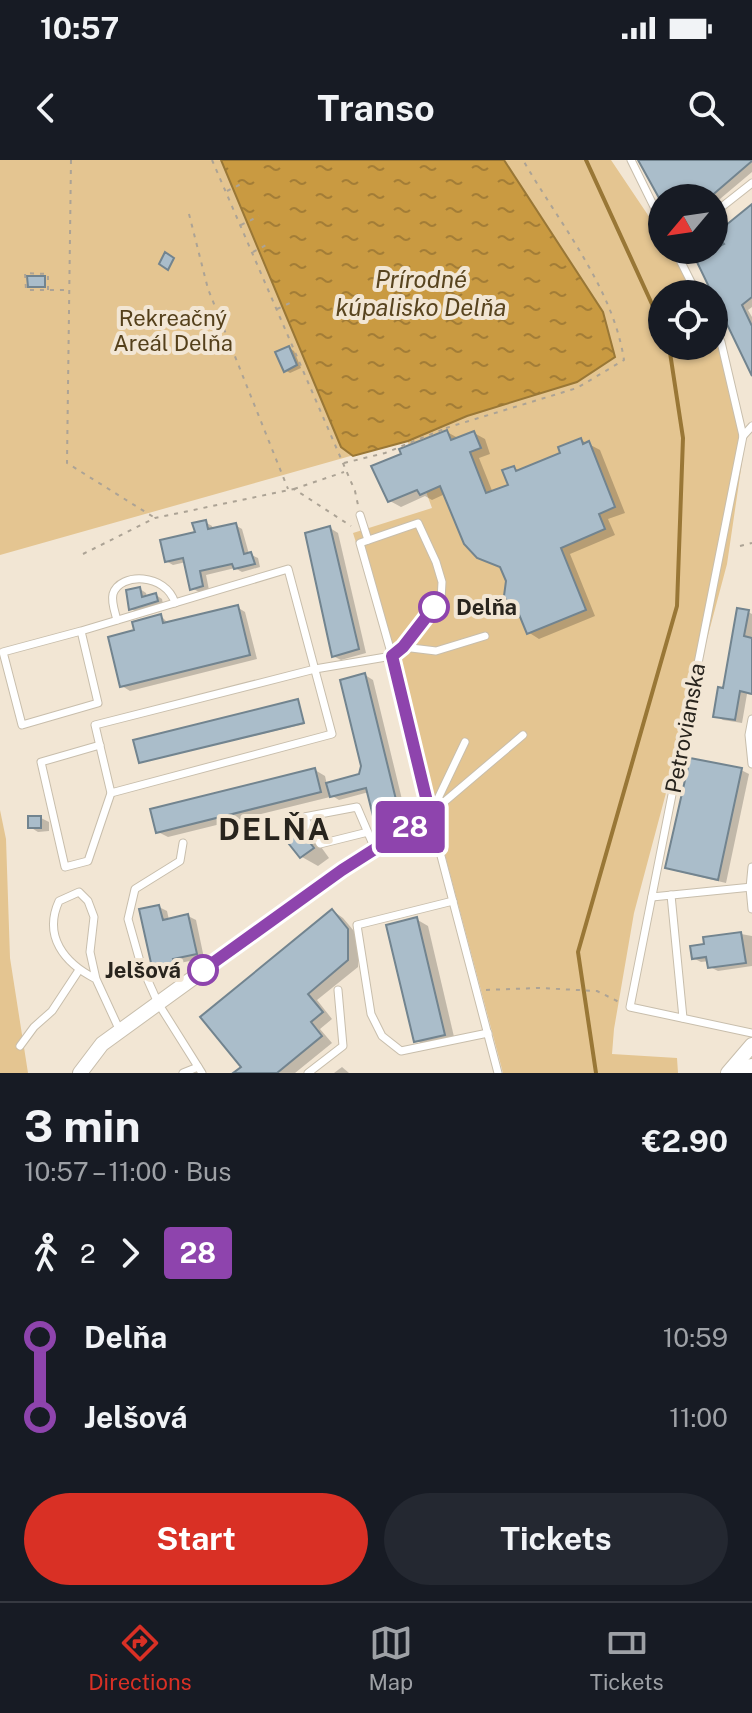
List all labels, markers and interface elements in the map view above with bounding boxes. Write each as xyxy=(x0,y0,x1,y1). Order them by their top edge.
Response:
text: 10:57 xyxy=(40,10,119,46)
icon: back xyxy=(24,86,68,130)
icon: search xyxy=(684,86,728,130)
text: Transo xyxy=(317,87,435,129)
north arrow xyxy=(648,184,728,264)
map controls xyxy=(648,184,728,360)
water label: Prírodné kúpalisko Delňa xyxy=(336,265,506,321)
button: locate xyxy=(648,280,728,360)
park label: Rekreačný Areál Delňa xyxy=(113,305,233,356)
marker: Delňa xyxy=(419,592,449,622)
place label: Delňa xyxy=(456,594,517,620)
street label: Petrovianska xyxy=(660,661,710,795)
line badge: 28 xyxy=(374,801,446,853)
text: 28 xyxy=(392,810,428,843)
district label: DELŇA xyxy=(218,811,332,847)
marker: Jelšová xyxy=(188,955,218,985)
place label: Jelšová xyxy=(105,957,181,983)
text: 3 min xyxy=(24,1100,141,1152)
text: €2.90 xyxy=(642,1123,728,1159)
text: 10:57 – 11:00 · Bus xyxy=(24,1156,231,1187)
icon: walk xyxy=(24,1231,68,1275)
icon: forward xyxy=(108,1231,152,1275)
text: 28 xyxy=(180,1236,216,1269)
text: 2 xyxy=(80,1238,96,1269)
text: Delňa xyxy=(84,1319,167,1355)
text: 10:59 xyxy=(663,1322,728,1353)
text: Jelšová xyxy=(84,1399,188,1435)
text: 11:00 xyxy=(669,1402,728,1433)
button: Start xyxy=(24,1493,368,1585)
button: Tickets xyxy=(384,1493,728,1585)
tab: Directions xyxy=(88,1621,192,1695)
tab: Map xyxy=(368,1621,413,1695)
tab: Tickets xyxy=(590,1621,664,1695)

